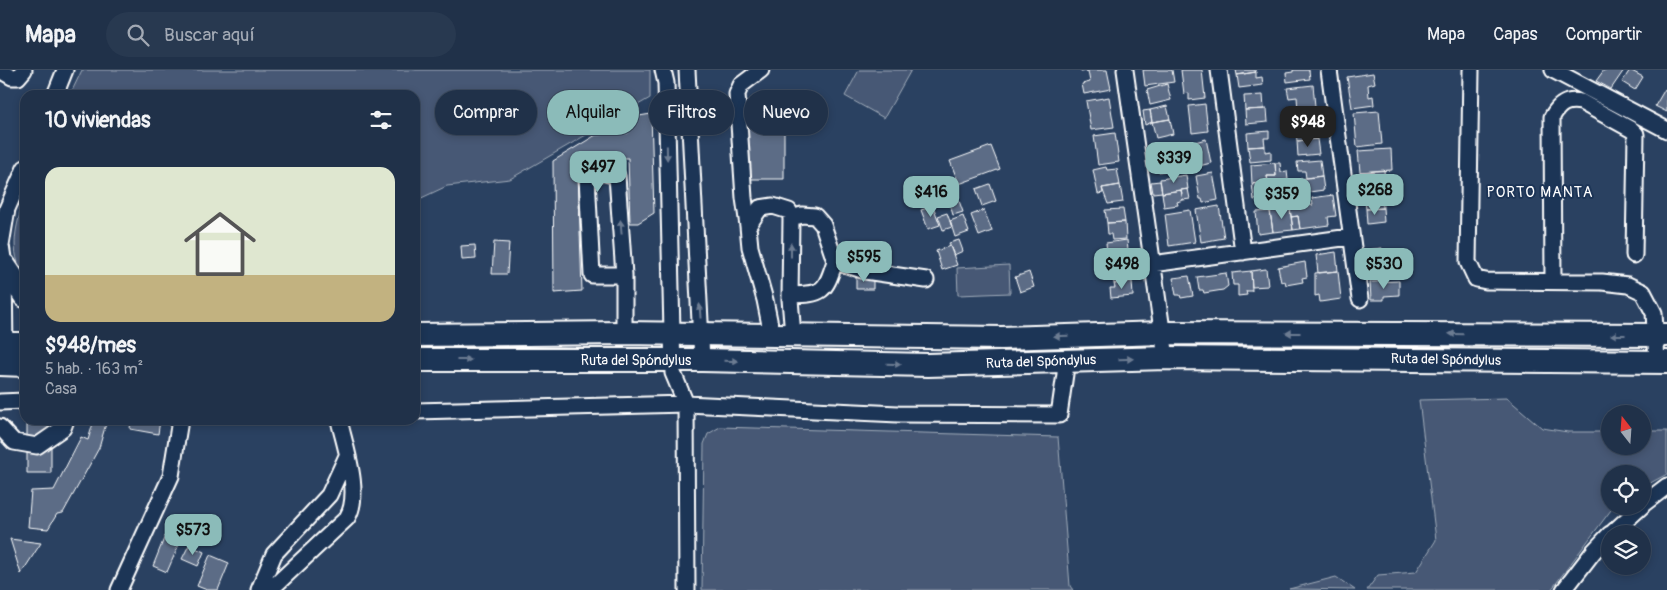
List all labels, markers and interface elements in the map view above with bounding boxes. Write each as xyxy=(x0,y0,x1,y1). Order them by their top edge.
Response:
search box xyxy=(106,12,456,57)
text: Mapa xyxy=(25,20,76,49)
icon: search xyxy=(124,21,152,49)
text: Buscar aquí xyxy=(164,23,255,47)
text: Mapa xyxy=(1427,23,1465,46)
text: Capas xyxy=(1493,23,1538,46)
text: Compartir xyxy=(1566,23,1642,46)
chip: Comprar xyxy=(435,90,537,135)
chip: Alquilar xyxy=(547,90,639,135)
chip: Filtros xyxy=(649,90,734,135)
chip: Nuevo xyxy=(744,90,828,135)
icon: filters xyxy=(367,106,395,134)
pin: $948 xyxy=(1278,106,1338,148)
text: 10 viviendas xyxy=(45,107,150,134)
text: $948 xyxy=(1291,112,1325,132)
pin: $339 xyxy=(1144,142,1204,184)
one-way arrow xyxy=(663,146,671,162)
text: $339 xyxy=(1157,148,1191,168)
pin: $497 xyxy=(568,150,628,193)
text: $497 xyxy=(581,157,615,177)
pin: $268 xyxy=(1345,174,1405,216)
pin: $416 xyxy=(901,176,961,218)
pin: $359 xyxy=(1252,178,1312,220)
text: $268 xyxy=(1358,180,1393,200)
text: $416 xyxy=(914,182,948,202)
district label: PORTO MANTA xyxy=(1487,183,1593,202)
text: $359 xyxy=(1265,184,1299,204)
icon: home xyxy=(175,199,265,289)
one-way arrow xyxy=(616,218,624,234)
pin: $595 xyxy=(834,240,894,283)
one-way arrow xyxy=(787,242,795,258)
text: $595 xyxy=(847,247,881,267)
pin: $498 xyxy=(1092,248,1152,290)
pin: $530 xyxy=(1354,248,1414,290)
text: $498 xyxy=(1105,254,1139,274)
text: $530 xyxy=(1365,254,1403,274)
one-way arrow xyxy=(695,303,703,319)
one-way arrow xyxy=(1285,329,1301,337)
one-way arrow xyxy=(1448,330,1464,338)
one-way arrow xyxy=(1610,331,1626,339)
text: $948/mes xyxy=(45,332,136,359)
one-way arrow xyxy=(1053,332,1069,340)
street label: Ruta del Spóndylus xyxy=(1391,350,1502,369)
street label: Ruta del Spóndylus xyxy=(986,351,1097,372)
street label: Ruta del Spóndylus xyxy=(581,352,692,369)
one-way arrow xyxy=(1118,355,1134,363)
one-way arrow xyxy=(456,356,472,364)
one-way arrow xyxy=(723,357,739,365)
text: 5 hab. · 163 m² xyxy=(45,359,143,379)
one-way arrow xyxy=(886,360,902,368)
text: Casa xyxy=(45,379,77,399)
north arrow xyxy=(1601,405,1651,455)
map controls xyxy=(1601,405,1651,575)
button: locate xyxy=(1601,465,1651,515)
pin: $573 xyxy=(163,514,223,556)
text: $573 xyxy=(176,520,210,540)
button: layers xyxy=(1601,525,1651,575)

